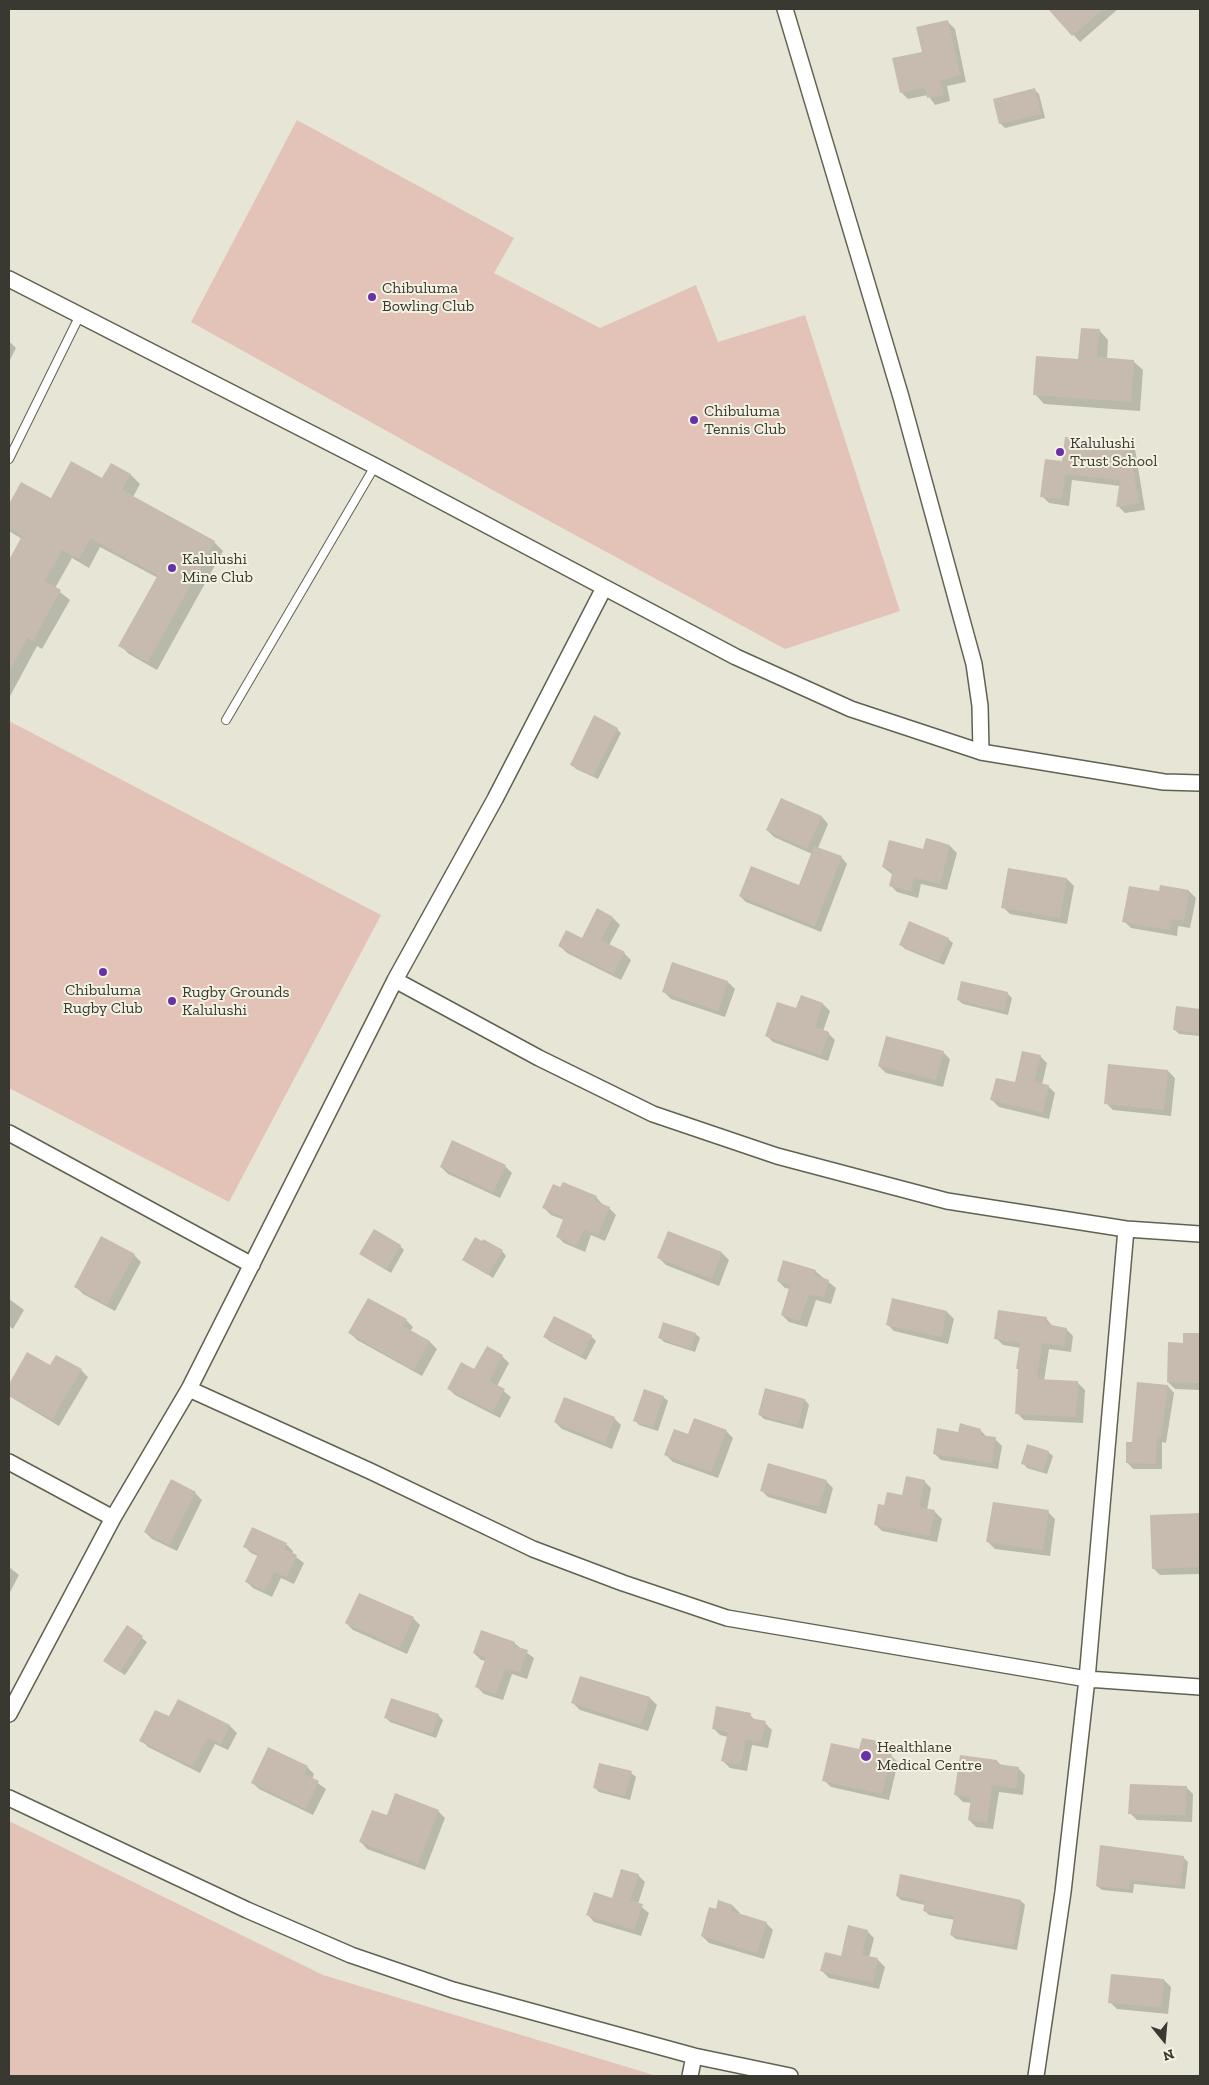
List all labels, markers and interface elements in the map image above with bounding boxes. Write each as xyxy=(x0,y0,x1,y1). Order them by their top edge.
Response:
place label: Chibuluma Bowling Club xyxy=(382,278,474,316)
marker: Chibuluma Bowling Club xyxy=(366,291,378,303)
place label: Chibuluma Tennis Club xyxy=(704,401,786,439)
marker: Chibuluma Tennis Club xyxy=(688,414,700,426)
place label: Kalulushi Trust School xyxy=(1070,433,1158,471)
marker: Kalulushi Trust School xyxy=(1054,446,1066,458)
place label: Kalulushi Mine Club xyxy=(182,549,253,587)
marker: Kalulushi Mine Club xyxy=(166,562,178,574)
marker: Chibuluma Rugby Club xyxy=(97,966,109,978)
place label: Chibuluma Rugby Club xyxy=(63,980,143,1018)
place label: Rugby Grounds Kalulushi xyxy=(182,982,290,1020)
marker: Rugby Grounds Kalulushi xyxy=(166,995,178,1007)
place label: Healthlane Medical Centre xyxy=(877,1737,982,1775)
marker: Healthlane Medical Centre xyxy=(859,1749,873,1763)
north arrow xyxy=(1139,2015,1189,2065)
text: N xyxy=(1161,2045,1176,2065)

